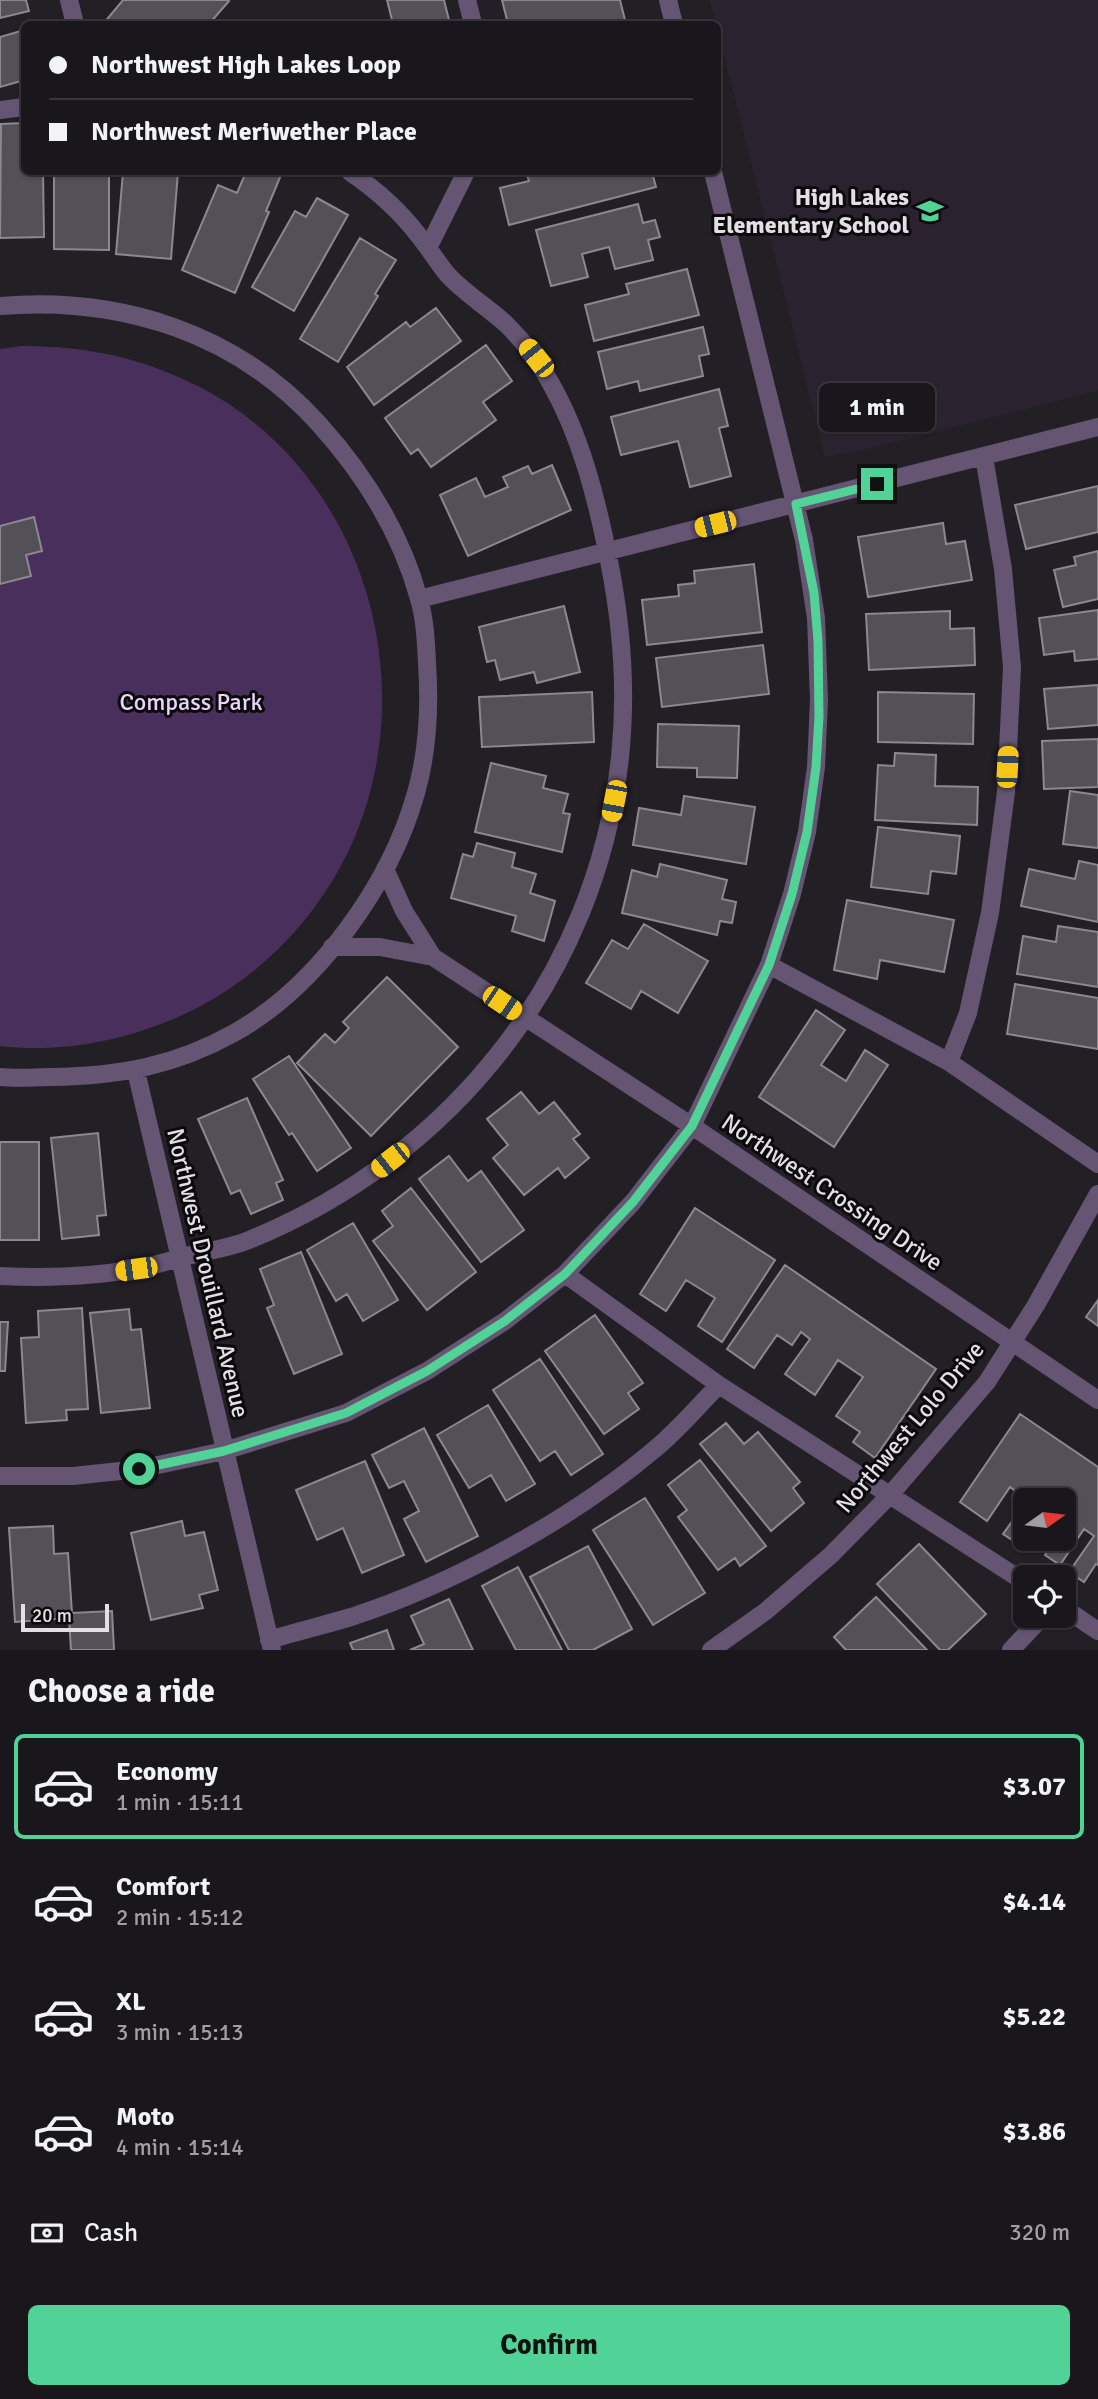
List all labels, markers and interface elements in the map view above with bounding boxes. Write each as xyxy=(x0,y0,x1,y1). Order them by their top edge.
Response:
text: Northwest High Lakes Loop xyxy=(91,49,401,81)
text: Northwest Meriwether Place xyxy=(91,116,417,148)
place label: High Lakes Elementary School xyxy=(712,182,909,240)
school or university icon: High Lakes Elementary School xyxy=(915,196,945,226)
car xyxy=(515,335,558,381)
callout: 1 min xyxy=(819,382,935,432)
text: 1 min xyxy=(849,393,905,422)
route end xyxy=(861,468,893,500)
car xyxy=(693,509,738,539)
park label: Compass Park xyxy=(119,687,263,717)
car xyxy=(996,745,1019,789)
car xyxy=(600,778,629,824)
car xyxy=(479,983,526,1023)
street label: Northwest Crossing Drive xyxy=(716,1107,948,1277)
street label: Northwest Drouillard Avenue xyxy=(160,1125,256,1421)
car xyxy=(367,1139,414,1181)
car xyxy=(114,1256,159,1282)
street label: Northwest Lolo Drive xyxy=(829,1335,991,1519)
route start xyxy=(123,1453,155,1485)
north arrow xyxy=(1013,1488,1076,1550)
map controls xyxy=(1013,1488,1076,1628)
button: locate xyxy=(1013,1565,1076,1628)
scale bar xyxy=(21,1601,108,1633)
text: 20 m xyxy=(32,1604,72,1628)
text: Choose a ride xyxy=(28,1672,215,1711)
icon: car xyxy=(32,1755,95,1818)
text: Economy xyxy=(116,1756,218,1788)
text: $3.07 xyxy=(1002,1771,1066,1803)
text: 1 min · 15:11 xyxy=(116,1788,244,1817)
icon: car xyxy=(32,1870,95,1933)
text: Comfort xyxy=(116,1871,210,1903)
text: $4.14 xyxy=(1002,1886,1066,1918)
text: 2 min · 15:12 xyxy=(116,1903,244,1932)
icon: car xyxy=(32,1985,95,2048)
text: XL xyxy=(116,1986,146,2018)
text: $5.22 xyxy=(1002,2001,1066,2033)
text: 3 min · 15:13 xyxy=(116,2018,244,2047)
icon: car xyxy=(32,2100,95,2163)
text: Moto xyxy=(116,2101,174,2133)
text: $3.86 xyxy=(1002,2116,1066,2148)
text: 4 min · 15:14 xyxy=(116,2133,244,2162)
icon: cash xyxy=(28,2214,66,2252)
text: Cash xyxy=(84,2217,138,2249)
text: 320 m xyxy=(1009,2218,1070,2247)
button: Confirm xyxy=(28,2305,1070,2385)

